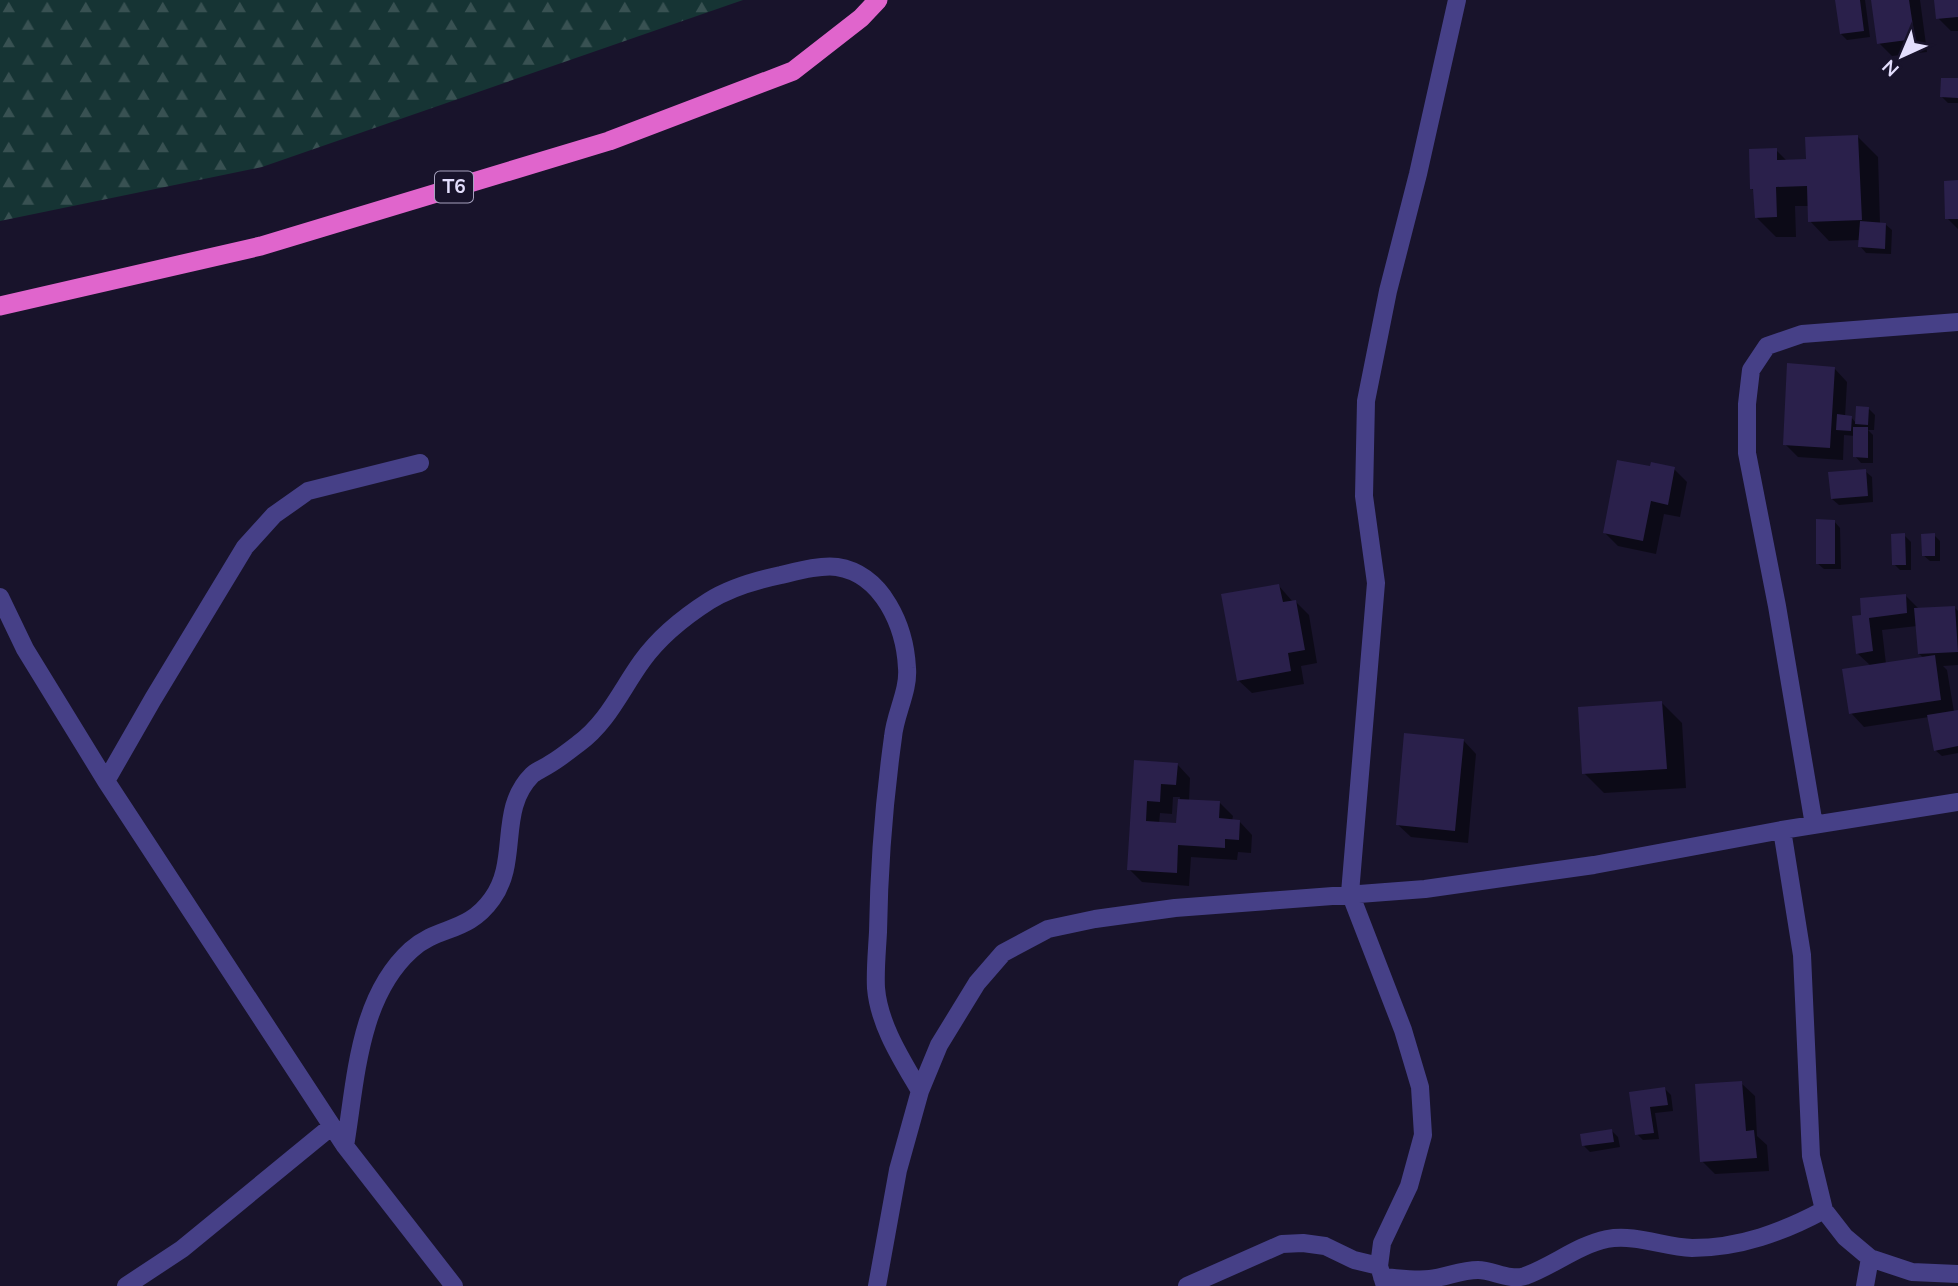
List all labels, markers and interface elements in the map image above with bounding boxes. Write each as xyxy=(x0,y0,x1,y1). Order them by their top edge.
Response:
north arrow xyxy=(1867,21,1937,91)
text: N xyxy=(1877,53,1905,82)
road number: T6 xyxy=(435,172,473,202)

